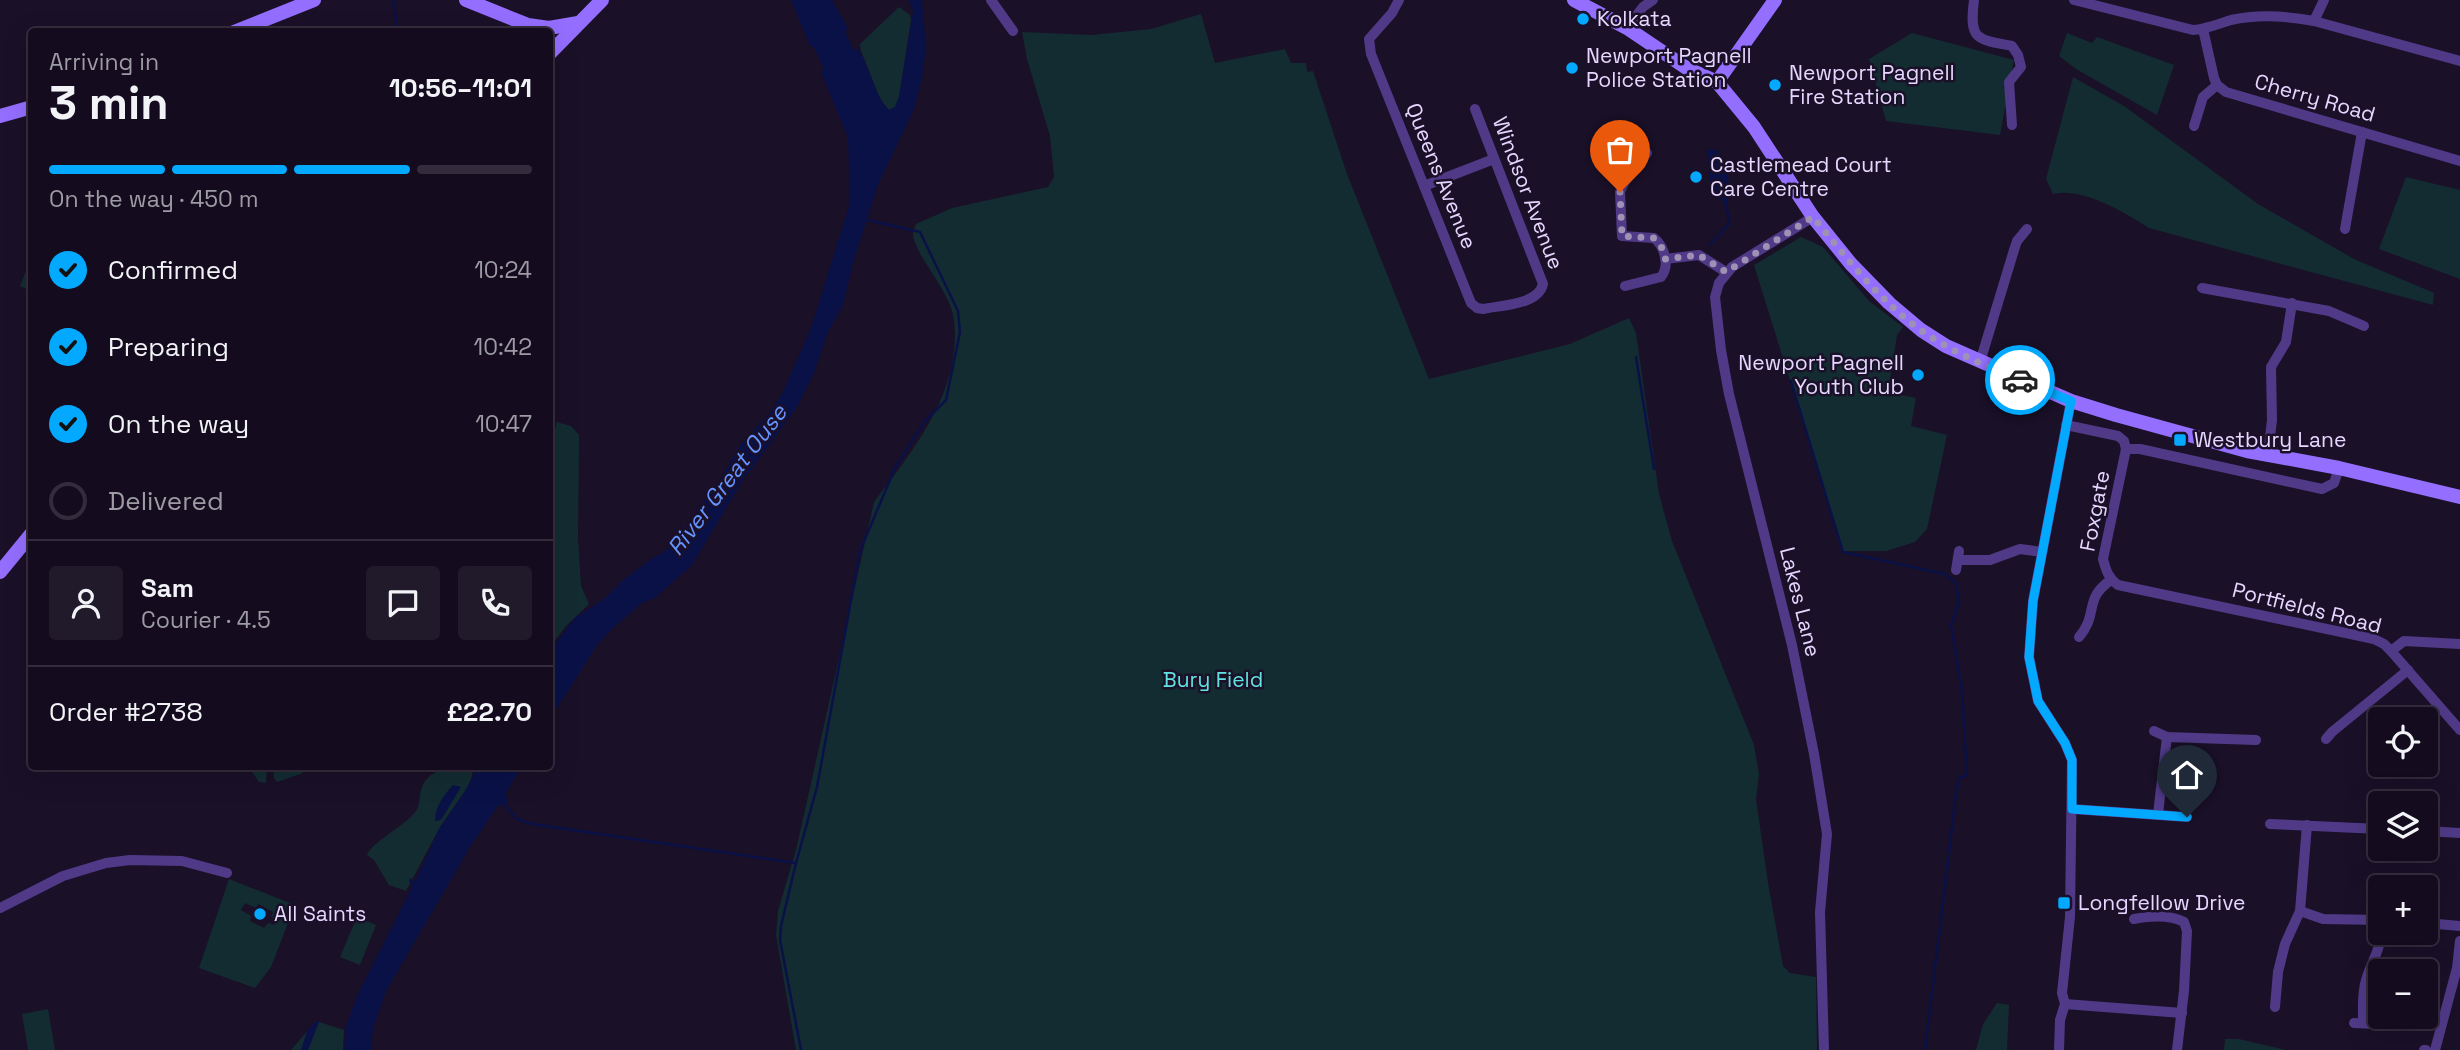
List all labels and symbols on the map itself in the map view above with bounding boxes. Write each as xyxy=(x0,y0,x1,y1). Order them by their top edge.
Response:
place label: Kolkata xyxy=(1597,5,1672,32)
marker: Kolkata xyxy=(1575,11,1591,27)
place label: Newport Pagnell Police Station xyxy=(1586,42,1752,93)
place label: Newport Pagnell Fire Station xyxy=(1789,59,1955,110)
marker: Newport Pagnell Police Station xyxy=(1564,60,1580,76)
street label: Cherry Road xyxy=(2252,67,2379,128)
marker: Newport Pagnell Fire Station xyxy=(1767,77,1783,93)
street label: Queens Avenue xyxy=(1400,99,1483,253)
street label: Windsor Avenue xyxy=(1487,113,1570,273)
pin xyxy=(1590,120,1650,192)
place label: Castlemead Court Care Centre xyxy=(1710,151,1892,202)
marker: Castlemead Court Care Centre xyxy=(1688,169,1704,185)
courier xyxy=(1985,345,2055,415)
place label: Newport Pagnell Youth Club xyxy=(1738,349,1904,400)
marker: Newport Pagnell Youth Club xyxy=(1910,367,1926,383)
water label: River Great Ouse xyxy=(660,397,794,562)
place label: Westbury Lane xyxy=(2194,426,2346,453)
marker: Westbury Lane xyxy=(2172,432,2188,448)
street label: Foxgate xyxy=(2073,468,2116,554)
street label: Lakes Lane xyxy=(1774,544,1827,659)
street label: Portfields Road xyxy=(2230,576,2385,639)
park label: Bury Field xyxy=(1163,666,1263,693)
pin xyxy=(2157,745,2217,817)
place label: Longfellow Drive xyxy=(2078,889,2246,916)
marker: Longfellow Drive xyxy=(2056,895,2072,911)
place label: All Saints xyxy=(274,900,366,927)
marker: All Saints xyxy=(252,906,268,922)

